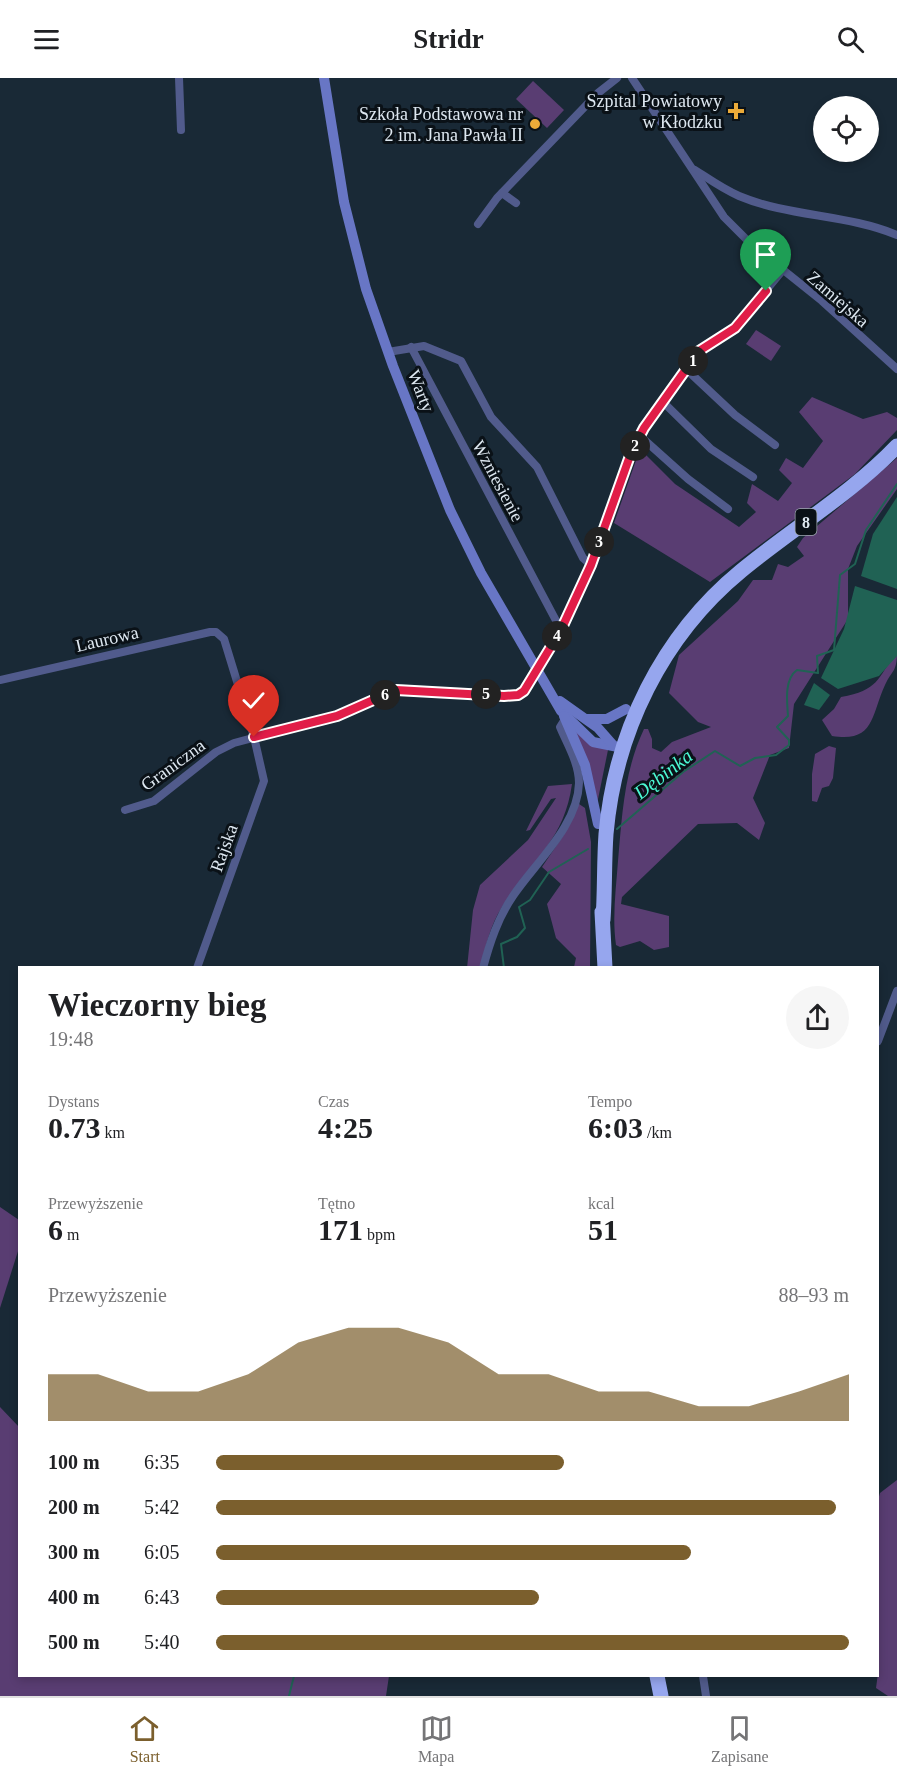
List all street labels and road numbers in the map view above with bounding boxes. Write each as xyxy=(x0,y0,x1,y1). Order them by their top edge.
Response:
street label: Zamiejska xyxy=(803,267,873,331)
street label: Warty xyxy=(404,367,438,415)
street label: Wzniesienie xyxy=(468,437,528,525)
road number: 8 xyxy=(796,509,816,535)
street label: Laurowa xyxy=(74,622,140,656)
street label: Graniczna xyxy=(137,735,209,795)
street label: Rajska xyxy=(206,822,242,874)

